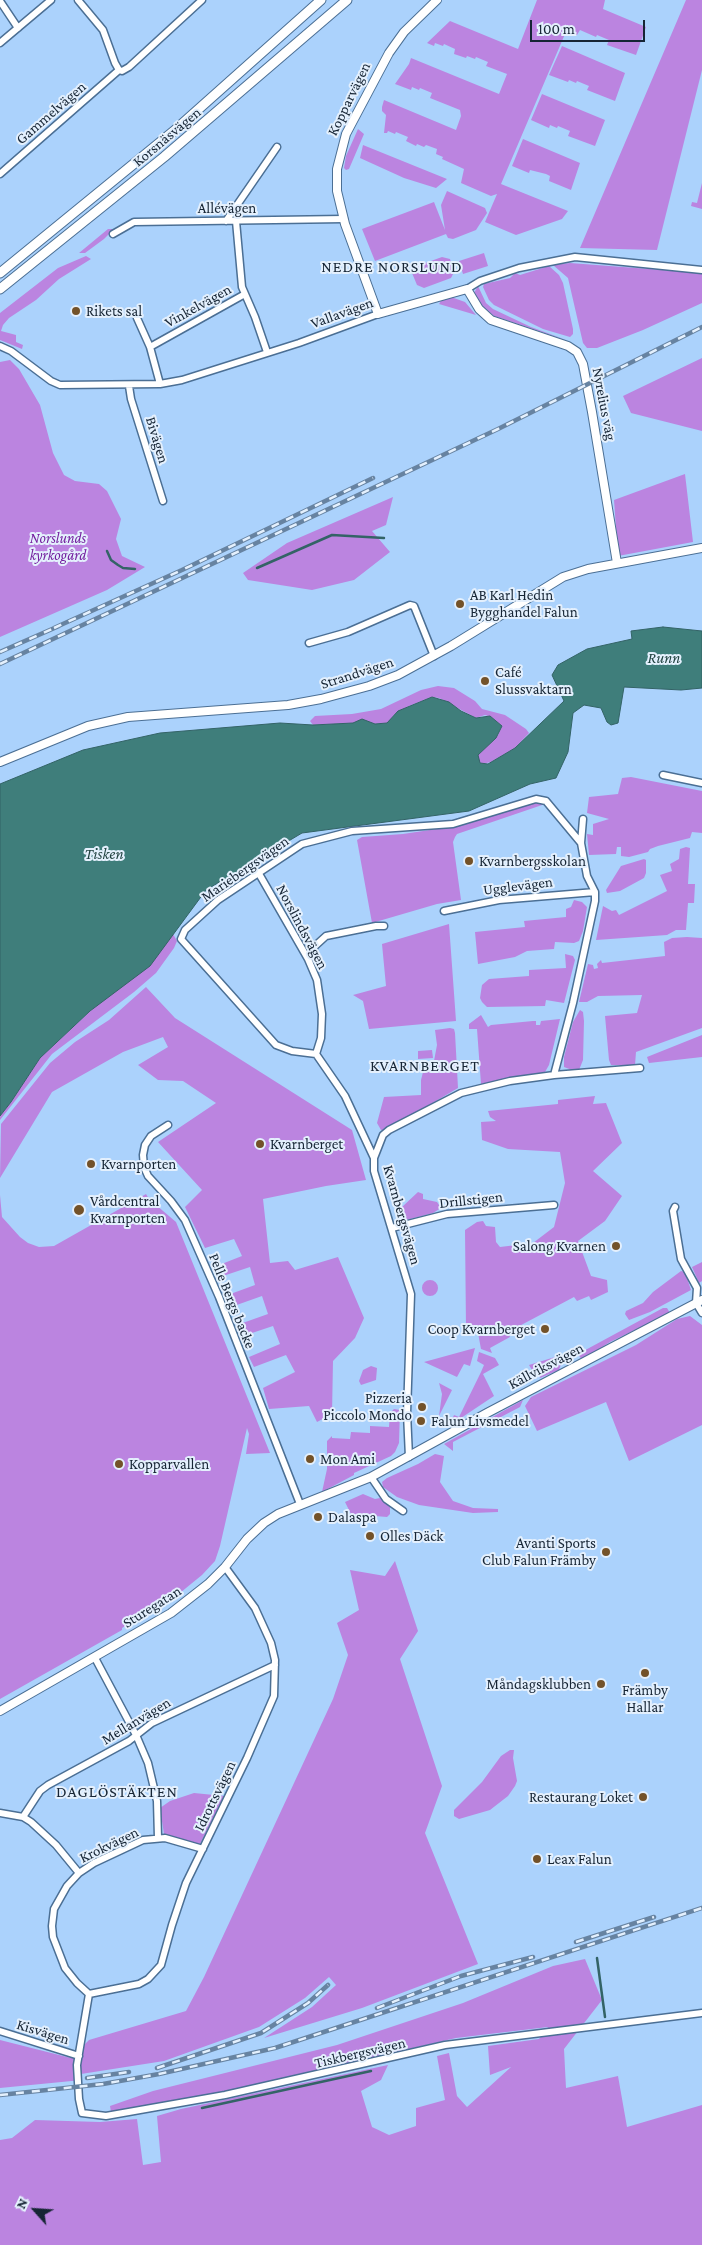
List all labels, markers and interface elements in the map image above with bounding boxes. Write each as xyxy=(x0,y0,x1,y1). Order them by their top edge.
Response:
scale bar xyxy=(532,10,647,42)
text: 100 m xyxy=(538,21,575,37)
street label: Kopparvägen xyxy=(323,59,375,139)
street label: Gammelvägen xyxy=(12,78,90,148)
street label: Korsnäsvägen xyxy=(129,103,205,171)
street label: Allévägen xyxy=(198,199,256,217)
district label: NEDRE NORSLUND xyxy=(320,257,464,277)
street label: Vinkelvägen xyxy=(162,280,234,332)
street label: Vallavägen xyxy=(308,293,376,333)
place label: Rikets sal xyxy=(86,302,142,320)
marker: Rikets sal xyxy=(70,305,82,317)
street label: Nyrelius väg xyxy=(588,366,620,442)
street label: Bivägen xyxy=(141,415,173,465)
park label: Norslunds kyrkogård xyxy=(30,529,86,564)
place label: AB Karl Hedin Bygghandel Falun xyxy=(470,586,578,621)
marker: AB Karl Hedin Bygghandel Falun xyxy=(454,598,466,610)
water label: Runn xyxy=(648,648,680,668)
street label: Strandvägen xyxy=(318,653,396,693)
place label: Café Slussvaktarn xyxy=(495,663,572,698)
marker: Café Slussvaktarn xyxy=(479,675,491,687)
street label: Mariebergsvägen xyxy=(198,832,292,906)
water label: Tisken xyxy=(85,844,123,864)
place label: Kvarnbergsskolan xyxy=(479,852,586,870)
marker: Kvarnbergsskolan xyxy=(463,855,475,867)
street label: Ugglevägen xyxy=(482,873,554,899)
street label: Norslindsvägen xyxy=(272,881,332,973)
district label: KVARNBERGET xyxy=(369,1056,481,1076)
place label: Kvarnberget xyxy=(270,1135,343,1153)
marker: Kvarnberget xyxy=(254,1138,266,1150)
place label: Kvarnporten xyxy=(101,1155,176,1173)
marker: Kvarnporten xyxy=(85,1158,97,1170)
street label: Kvarnbergsvägen xyxy=(379,1163,425,1267)
street label: Drillstigen xyxy=(438,1188,504,1212)
place label: Vårdcentral Kvarnporten xyxy=(90,1192,165,1227)
marker: Vårdcentral Kvarnporten xyxy=(72,1203,86,1217)
place label: Salong Kvarnen xyxy=(513,1237,606,1255)
marker: Salong Kvarnen xyxy=(610,1240,622,1252)
street label: Pelle Bergs backe xyxy=(205,1251,259,1351)
place label: Coop Kvarnberget xyxy=(427,1320,535,1338)
marker: Coop Kvarnberget xyxy=(539,1323,551,1335)
street label: Källviksvägen xyxy=(505,1339,587,1393)
place label: Pizzeria Piccolo Mondo xyxy=(323,1389,412,1424)
marker: Pizzeria Piccolo Mondo xyxy=(416,1401,428,1413)
place label: Falun Livsmedel xyxy=(431,1412,529,1430)
marker: Falun Livsmedel xyxy=(415,1415,427,1427)
place label: Mon Ami xyxy=(320,1450,375,1468)
marker: Mon Ami xyxy=(304,1453,316,1465)
place label: Kopparvallen xyxy=(129,1455,209,1473)
marker: Kopparvallen xyxy=(113,1458,125,1470)
place label: Dalaspa xyxy=(328,1508,377,1526)
marker: Dalaspa xyxy=(312,1511,324,1523)
place label: Olles Däck xyxy=(380,1527,443,1545)
marker: Olles Däck xyxy=(364,1530,376,1542)
place label: Avanti Sports Club Falun Främby xyxy=(482,1534,596,1569)
marker: Avanti Sports Club Falun Främby xyxy=(600,1546,612,1558)
street label: Sturegatan xyxy=(119,1582,185,1632)
marker: Främby Hallar xyxy=(639,1667,651,1679)
place label: Måndagsklubben xyxy=(487,1675,591,1693)
marker: Måndagsklubben xyxy=(595,1678,607,1690)
place label: Främby Hallar xyxy=(622,1681,668,1716)
street label: Mellanvägen xyxy=(98,1693,174,1749)
street label: Idrottsvägen xyxy=(190,1758,240,1834)
district label: DAGLÖSTÄKTEN xyxy=(55,1782,179,1802)
place label: Restaurang Loket xyxy=(529,1788,633,1806)
marker: Restaurang Loket xyxy=(637,1791,649,1803)
street label: Krokvägen xyxy=(76,1823,142,1867)
place label: Leax Falun xyxy=(547,1850,612,1868)
marker: Leax Falun xyxy=(531,1853,543,1865)
street label: Kisvägen xyxy=(15,2016,71,2048)
street label: Tiskbergsvägen xyxy=(313,2034,407,2072)
north arrow xyxy=(10,2185,60,2235)
text: N xyxy=(12,2196,31,2211)

